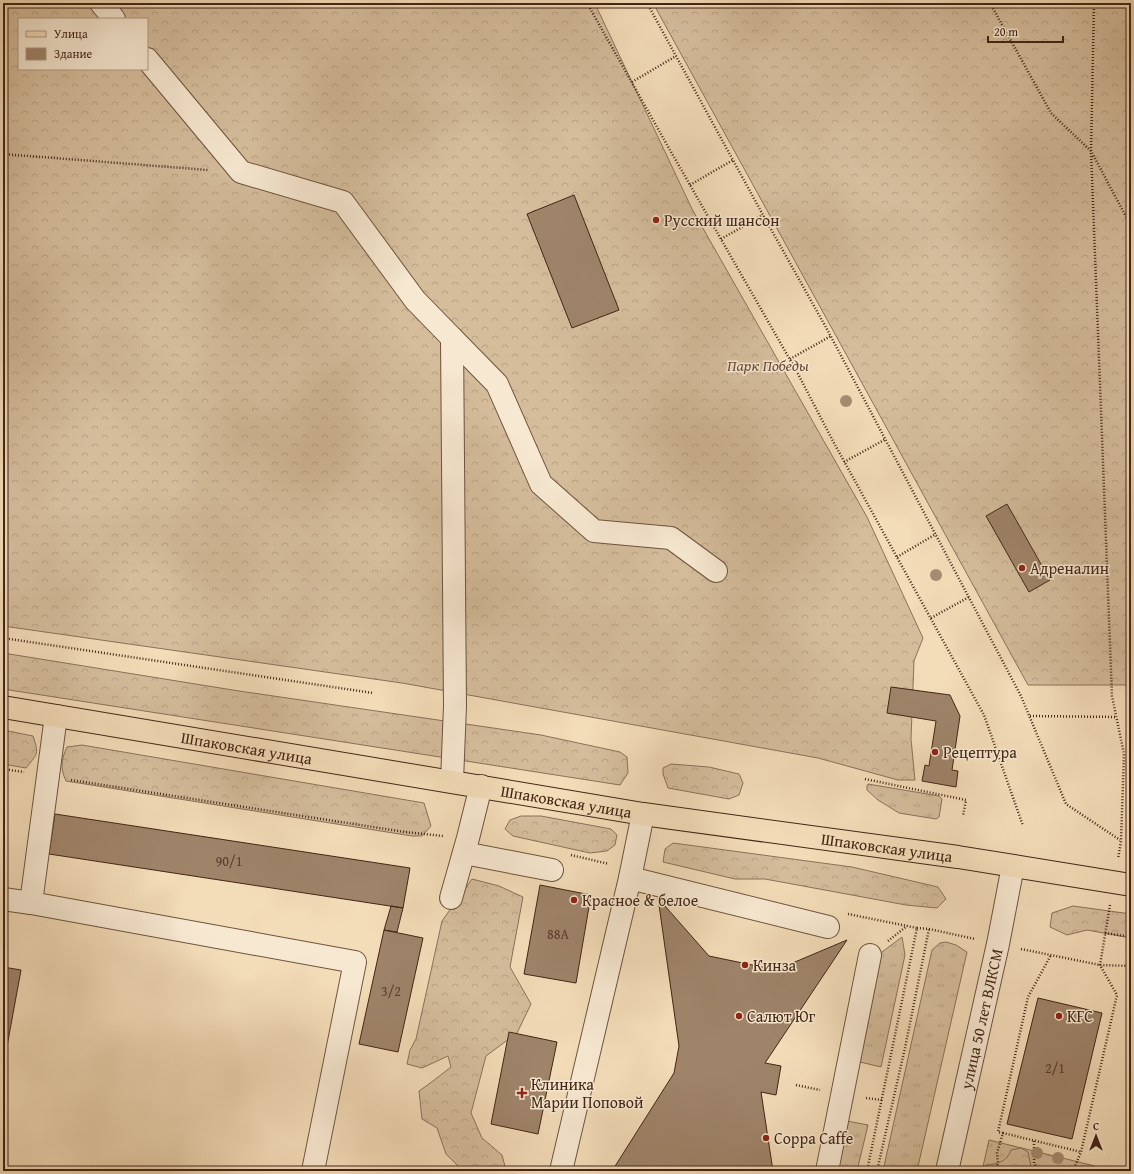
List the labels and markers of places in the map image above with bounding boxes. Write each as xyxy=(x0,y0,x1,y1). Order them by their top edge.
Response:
place label: Русский шансон xyxy=(664,208,779,232)
marker: Русский шансон xyxy=(651,215,661,225)
place label: Адреналин xyxy=(1030,556,1109,580)
marker: Адреналин xyxy=(1017,563,1027,573)
place label: Рецептура xyxy=(943,740,1017,764)
marker: Рецептура xyxy=(930,747,940,757)
place label: Красное & белое xyxy=(582,888,698,912)
marker: Красное & белое xyxy=(569,895,579,905)
place label: Кинза xyxy=(753,953,797,977)
marker: Кинза xyxy=(740,960,750,970)
place label: Салют Юг xyxy=(747,1004,816,1028)
place label: KFC xyxy=(1067,1004,1093,1028)
marker: Салют Юг xyxy=(734,1011,744,1021)
marker: KFC xyxy=(1054,1011,1064,1021)
place label: Клиника Марии Поповой xyxy=(531,1072,644,1114)
marker: Клиника Марии Поповой xyxy=(516,1087,528,1099)
place label: Coppa Caffe xyxy=(774,1126,853,1150)
marker: Coppa Caffe xyxy=(761,1133,771,1143)

